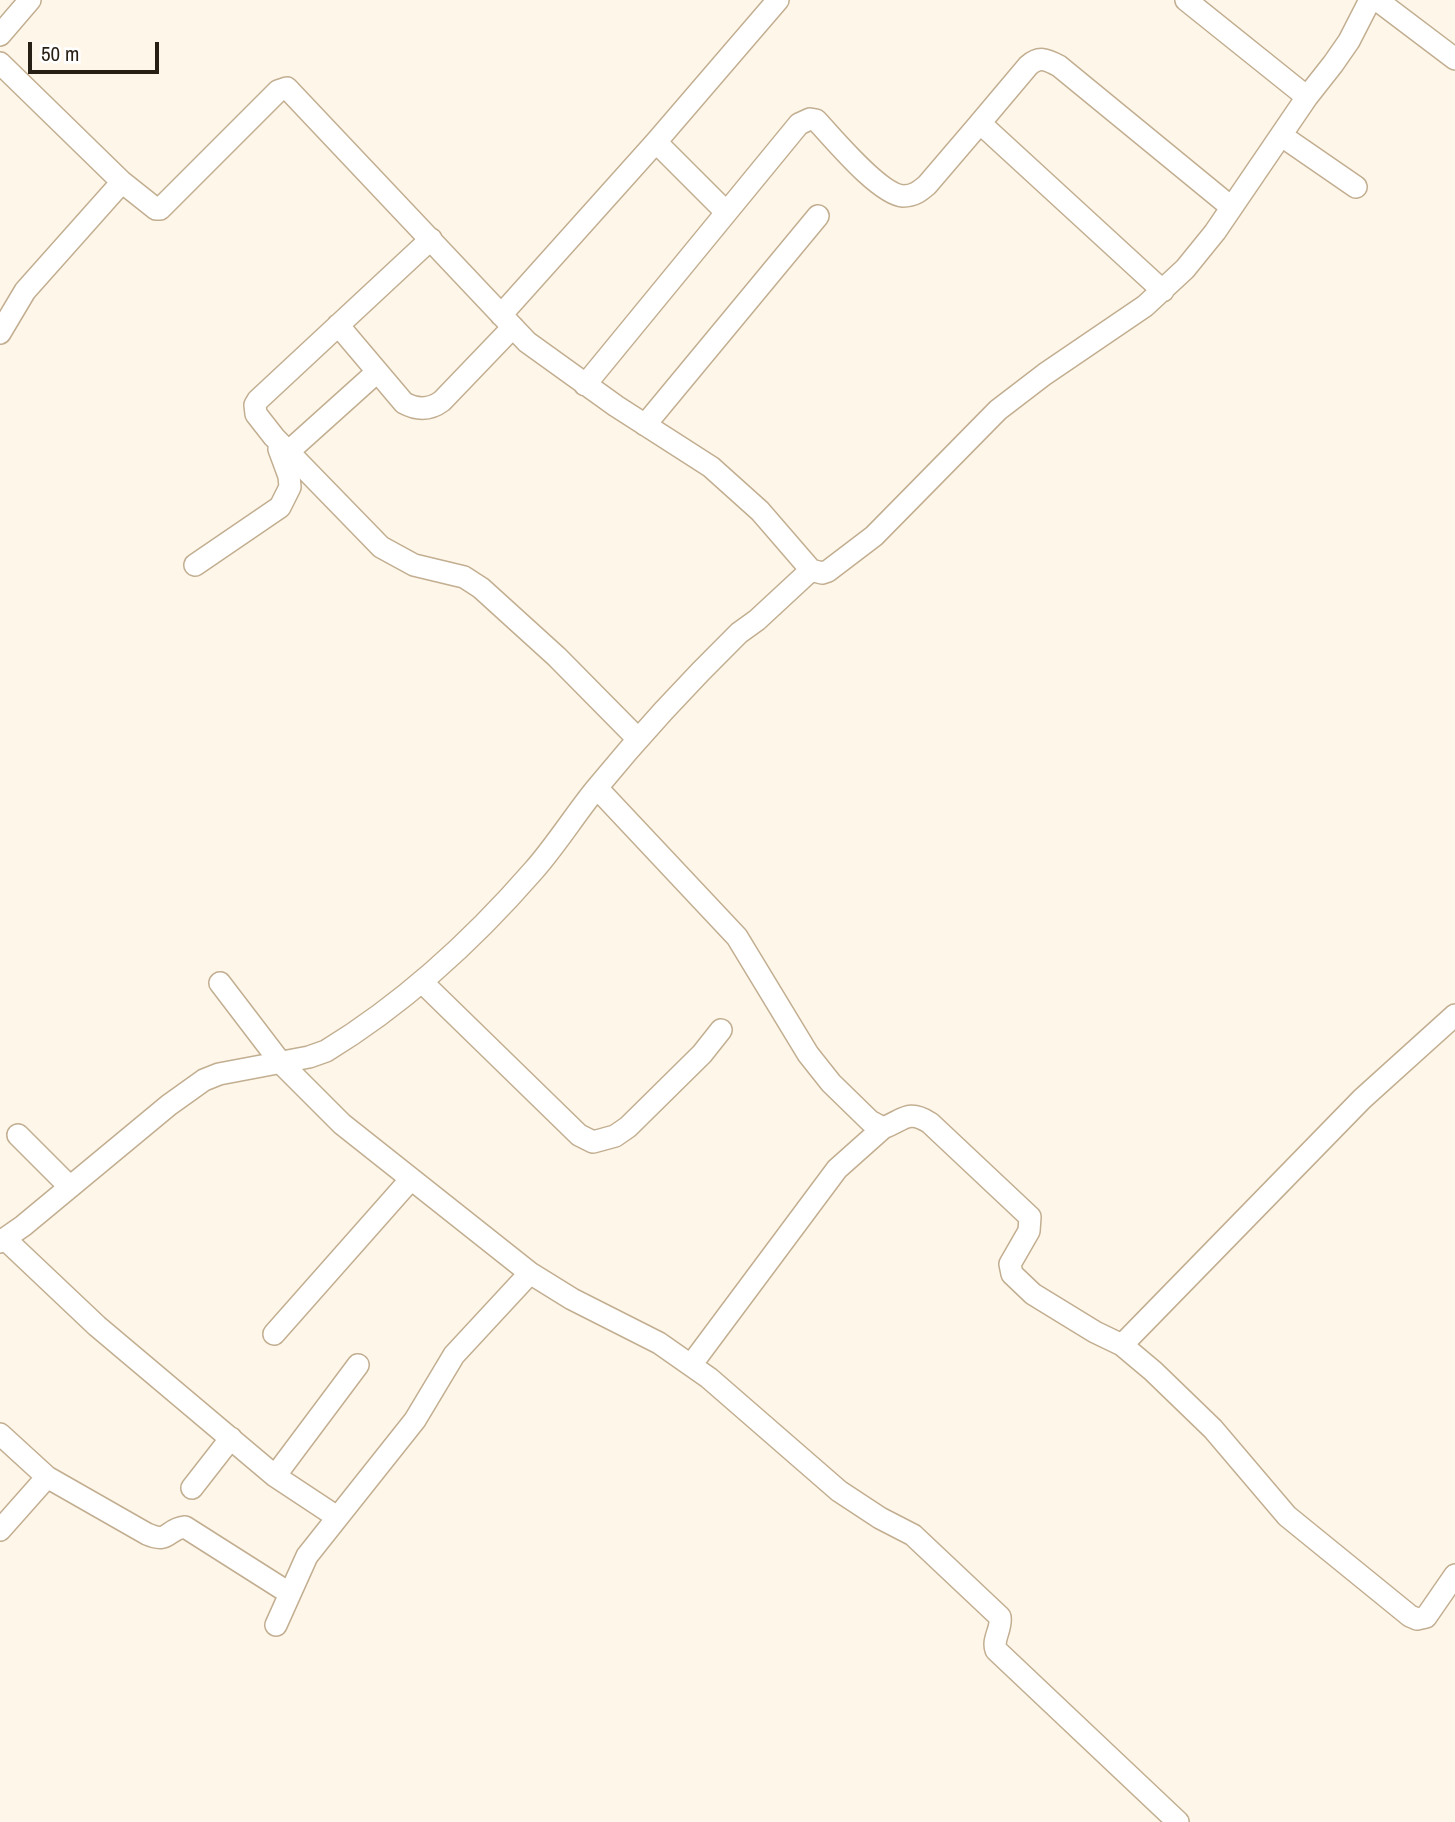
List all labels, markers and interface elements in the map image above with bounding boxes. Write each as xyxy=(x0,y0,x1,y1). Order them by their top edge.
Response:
scale bar xyxy=(32,28,163,72)
text: 50 m xyxy=(41,39,79,68)

